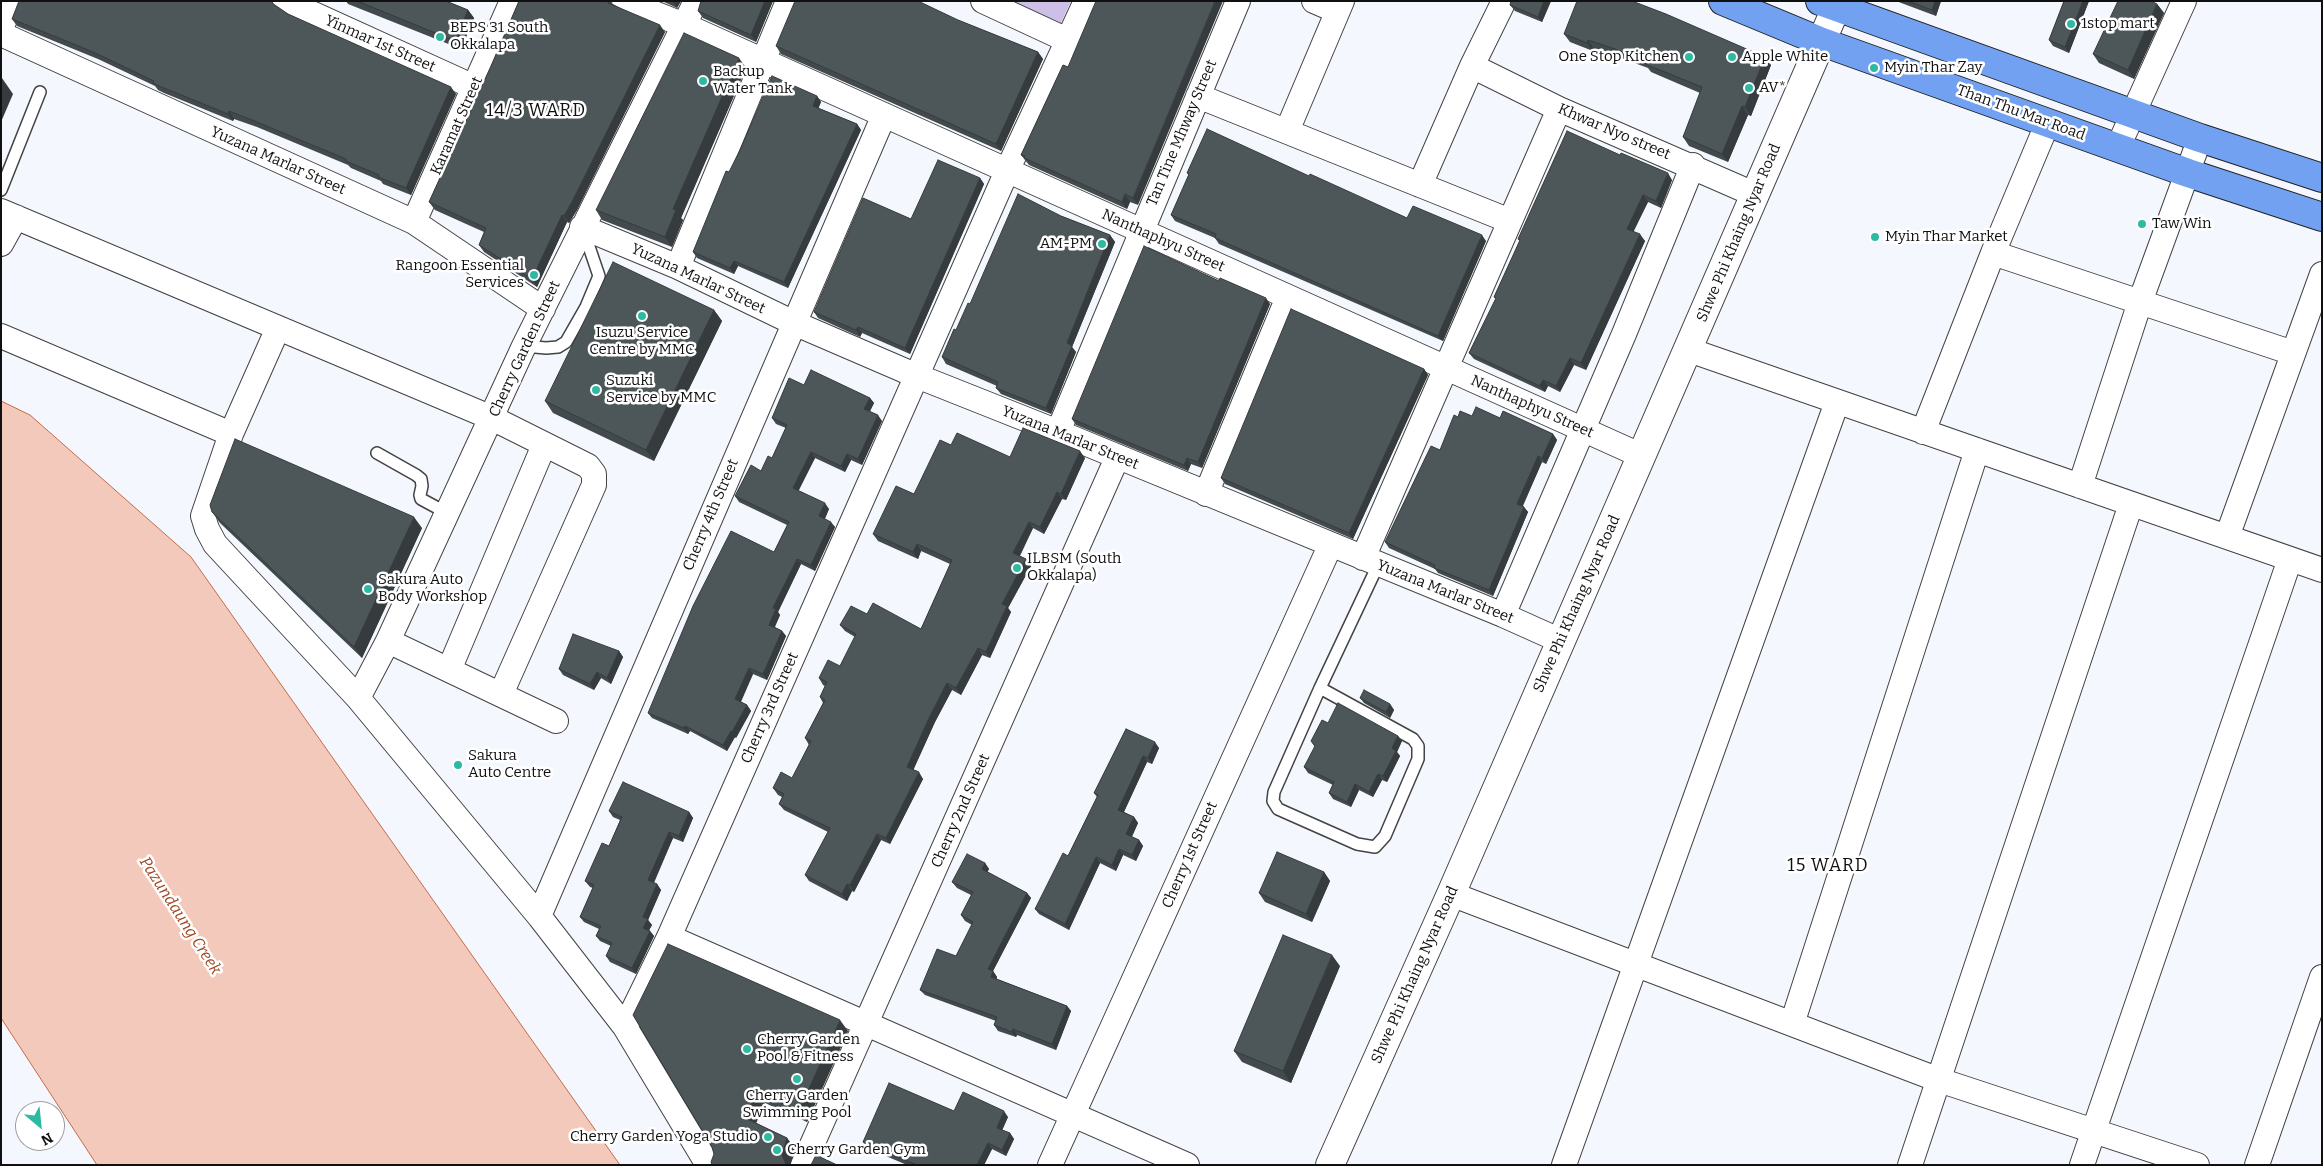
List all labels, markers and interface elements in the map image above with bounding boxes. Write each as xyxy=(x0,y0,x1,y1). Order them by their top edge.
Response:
street label: Yinmar 1st Street xyxy=(322,12,438,76)
place label: 1stop mart xyxy=(2081,15,2155,33)
marker: 1stop mart xyxy=(2065,18,2077,30)
place label: BEPS 31 South Okkalapa xyxy=(450,19,548,54)
marker: BEPS 31 South Okkalapa xyxy=(434,31,446,43)
place label: One Stop Kitchen xyxy=(1558,48,1679,66)
place label: Apple White xyxy=(1742,48,1828,66)
marker: One Stop Kitchen xyxy=(1683,51,1695,63)
marker: Apple White xyxy=(1726,51,1738,63)
street label: Tan Tine Mhway Street xyxy=(1143,57,1221,209)
place label: Myin Thar Zay xyxy=(1884,59,1982,77)
marker: Myin Thar Zay xyxy=(1868,62,1880,74)
place label: Backup Water Tank xyxy=(713,63,792,98)
street label: Karamat Street xyxy=(427,74,487,178)
marker: Backup Water Tank xyxy=(697,75,709,87)
place label: AV* xyxy=(1759,79,1786,97)
street label: Than Thu Mar Road xyxy=(1954,81,2088,145)
marker: AV* xyxy=(1743,82,1755,94)
district label: 14/3 WARD xyxy=(485,100,587,122)
street label: Khwar Nyo street xyxy=(1555,100,1673,164)
street label: Yuzana Marlar Street xyxy=(208,123,348,199)
street label: Shwe Phi Khaing Nyar Road xyxy=(1693,141,1785,325)
street label: Nanthaphyu Street xyxy=(1099,206,1227,276)
place label: Taw Win xyxy=(2152,215,2211,233)
marker: Taw Win xyxy=(2136,218,2148,230)
place label: Myin Thar Market xyxy=(1885,228,2008,246)
marker: Myin Thar Market xyxy=(1869,231,1881,243)
place label: AM-PM xyxy=(1040,235,1092,253)
marker: AM-PM xyxy=(1096,238,1108,250)
street label: Yuzana Marlar Street xyxy=(628,240,768,318)
place label: Rangoon Essential Services xyxy=(395,257,524,292)
marker: Rangoon Essential Services xyxy=(528,269,540,281)
street label: Cherry Garden Street xyxy=(486,278,564,420)
marker: Isuzu Service Centre by MMC xyxy=(636,310,648,322)
place label: Isuzu Service Centre by MMC xyxy=(589,324,695,359)
place label: Suzuki Service by MMC xyxy=(606,372,716,407)
street label: Nanthaphyu Street xyxy=(1468,372,1596,442)
marker: Suzuki Service by MMC xyxy=(590,384,602,396)
street label: Yuzana Marlar Street xyxy=(999,402,1141,474)
street label: Cherry 4th Street xyxy=(679,456,743,574)
street label: Shwe Phi Khaing Nyar Road xyxy=(1530,513,1624,695)
place label: ILBSM (South Okkalapa) xyxy=(1027,550,1121,585)
street label: Yuzana Marlar Street xyxy=(1374,556,1516,628)
marker: ILBSM (South Okkalapa) xyxy=(1011,562,1023,574)
place label: Sakura Auto Body Workshop xyxy=(378,571,487,606)
marker: Sakura Auto Body Workshop xyxy=(362,583,374,595)
street label: Cherry 3rd Street xyxy=(737,650,803,766)
place label: Sakura Auto Centre xyxy=(468,747,551,782)
street label: Cherry 2nd Street xyxy=(928,751,994,871)
marker: Sakura Auto Centre xyxy=(452,759,464,771)
street label: Cherry 1st Street xyxy=(1158,799,1222,911)
water label: Pazundaung Creek xyxy=(135,854,225,978)
district label: 15 WARD xyxy=(1786,855,1870,877)
street label: Shwe Phi Khaing Nyar Road xyxy=(1368,884,1462,1066)
place label: Cherry Garden Pool & Fitness xyxy=(757,1031,860,1066)
marker: Cherry Garden Pool & Fitness xyxy=(741,1043,753,1055)
marker: Cherry Garden Swimming Pool xyxy=(791,1073,803,1085)
place label: Cherry Garden Swimming Pool xyxy=(742,1087,852,1122)
north arrow xyxy=(15,1101,65,1151)
place label: Cherry Garden Yoga Studio xyxy=(570,1128,758,1146)
text: N xyxy=(38,1129,56,1149)
marker: Cherry Garden Yoga Studio xyxy=(762,1131,774,1143)
place label: Cherry Garden Gym xyxy=(787,1141,926,1159)
marker: Cherry Garden Gym xyxy=(771,1144,783,1156)

